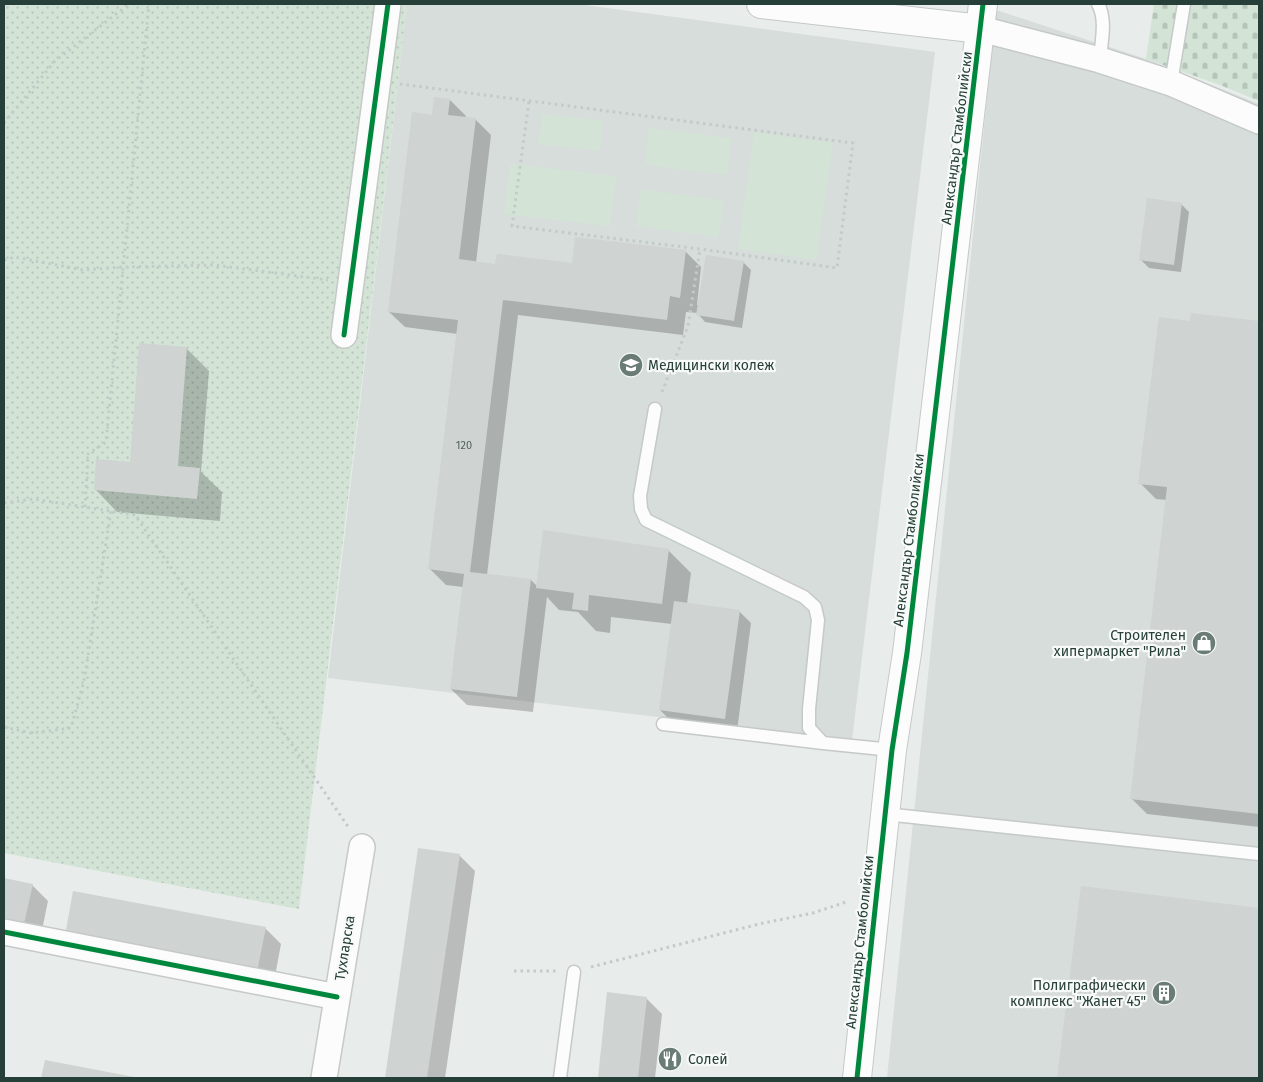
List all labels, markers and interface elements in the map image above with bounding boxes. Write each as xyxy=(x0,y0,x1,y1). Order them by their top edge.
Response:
street label: Александър Стамболийски xyxy=(938,50,976,226)
school or university icon: Медицински колеж xyxy=(618,352,644,378)
place label: Медицински колеж xyxy=(648,357,774,374)
house number: 120 xyxy=(456,439,472,452)
street label: Александър Стамболийски xyxy=(890,452,928,628)
place label: Строителен хипермаркет "Рила" xyxy=(1054,627,1186,660)
shop icon: Строителен хипермаркет "Рила" xyxy=(1191,630,1217,656)
street label: Александър Стамболийски xyxy=(842,854,878,1030)
street label: Тухларска xyxy=(331,914,359,982)
place label: Полиграфически комплекс "Жанет 45" xyxy=(1010,977,1146,1010)
building icon: Полиграфически комплекс "Жанет 45" xyxy=(1151,980,1177,1006)
restaurant icon: Солей xyxy=(657,1046,683,1072)
place label: Солей xyxy=(688,1051,728,1068)

